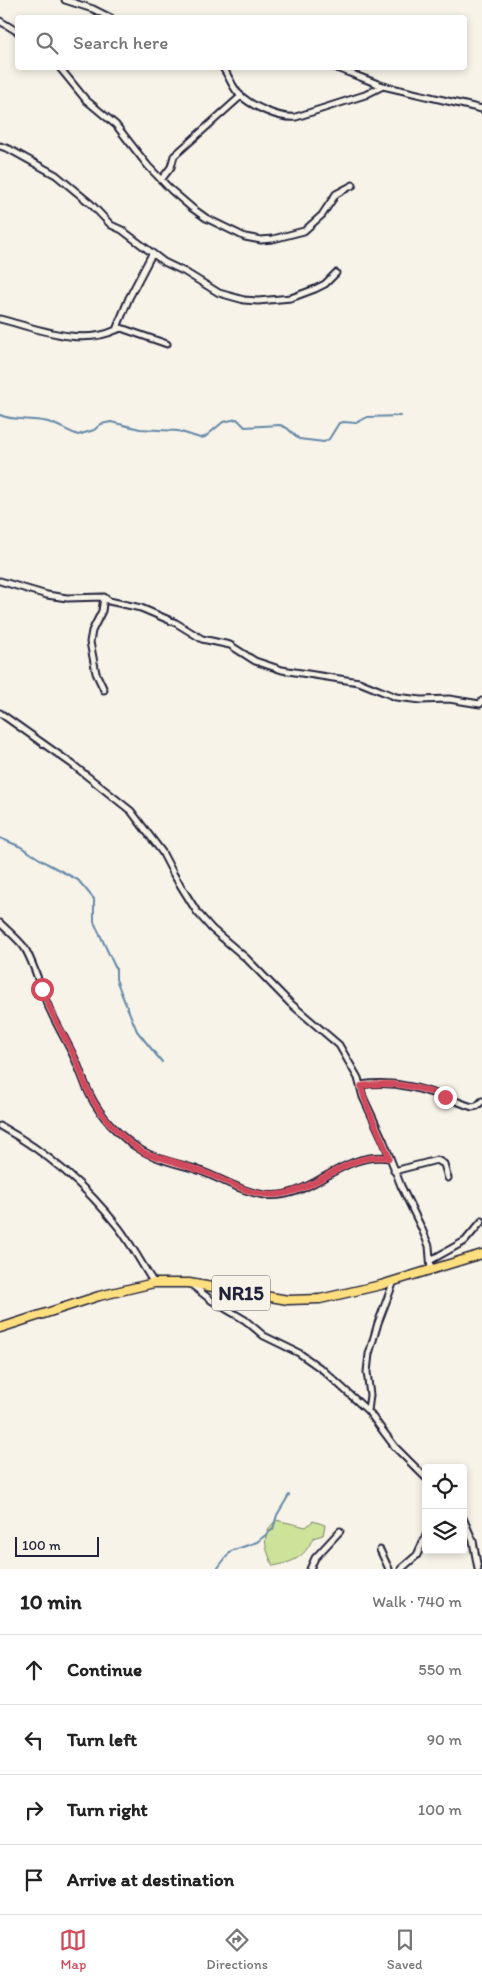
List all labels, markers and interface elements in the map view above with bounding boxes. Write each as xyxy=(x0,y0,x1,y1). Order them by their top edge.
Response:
search box xyxy=(15,15,467,70)
icon: search xyxy=(33,29,61,57)
text: Search here xyxy=(73,31,168,54)
route start xyxy=(31,978,54,1001)
route end xyxy=(434,1086,457,1109)
road number: NR15 xyxy=(212,1276,270,1310)
map controls xyxy=(422,1464,467,1554)
button: locate xyxy=(422,1464,467,1509)
button: layers xyxy=(422,1509,467,1554)
scale bar xyxy=(15,1534,99,1557)
text: 100 m xyxy=(22,1537,61,1554)
text: 10 min xyxy=(20,1589,82,1614)
text: Walk · 740 m xyxy=(372,1592,462,1611)
icon: ahead xyxy=(20,1656,48,1684)
text: Continue xyxy=(67,1658,142,1681)
text: 550 m xyxy=(418,1660,462,1679)
icon: left xyxy=(20,1726,48,1754)
text: Turn left xyxy=(67,1728,137,1751)
text: 90 m xyxy=(427,1730,462,1749)
icon: right xyxy=(20,1796,48,1824)
text: Turn right xyxy=(67,1798,148,1821)
text: 100 m xyxy=(418,1800,462,1819)
icon: arrive xyxy=(20,1866,48,1894)
text: Arrive at destination xyxy=(67,1868,234,1891)
tab: Map xyxy=(59,1926,87,1973)
tab: Directions xyxy=(206,1926,268,1973)
tab: Saved xyxy=(387,1926,423,1973)

